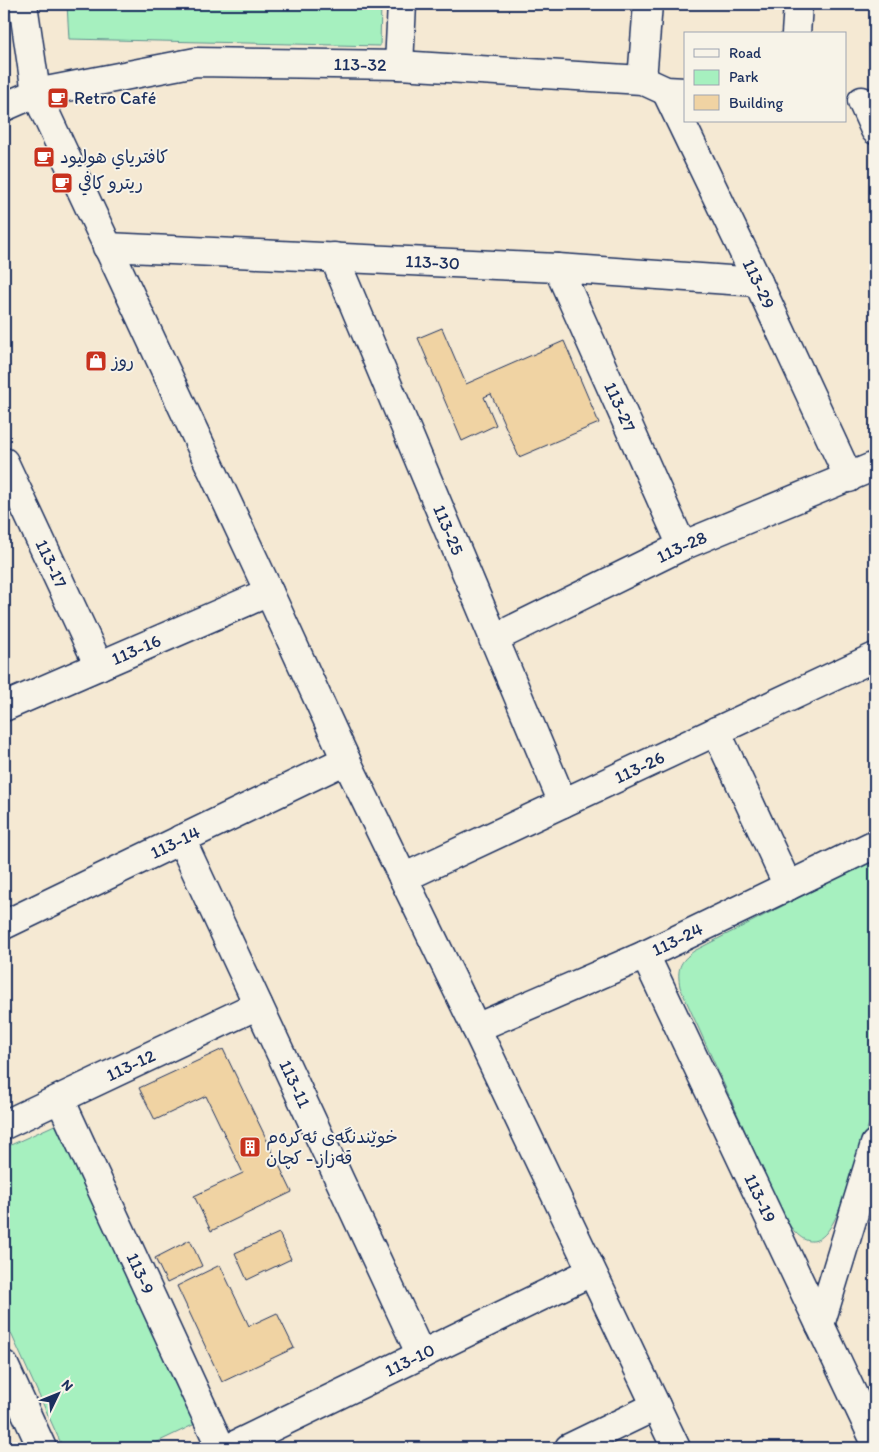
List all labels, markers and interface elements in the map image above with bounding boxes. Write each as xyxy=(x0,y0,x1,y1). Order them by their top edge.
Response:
legend xyxy=(684,32,846,122)
text: Road xyxy=(729,44,762,62)
street label: 113-32 xyxy=(333,53,387,76)
text: Park xyxy=(729,68,759,86)
cafe icon: Retro Café xyxy=(46,86,70,110)
place label: Retro Café xyxy=(74,87,156,109)
text: Building xyxy=(729,94,783,112)
cafe icon: كافترياي هوليود xyxy=(32,145,56,169)
place label: كافترياي هوليود xyxy=(60,146,169,170)
cafe icon: ريترو كافي xyxy=(50,171,74,195)
place label: ريترو كافي xyxy=(78,171,143,196)
street label: 113-30 xyxy=(405,250,460,274)
street label: 113-29 xyxy=(738,255,780,312)
shop icon: روز xyxy=(84,349,108,373)
place label: روز xyxy=(110,350,134,372)
street label: 113-27 xyxy=(599,379,641,435)
street label: 113-25 xyxy=(428,501,469,559)
street label: 113-28 xyxy=(653,526,710,568)
street label: 113-17 xyxy=(31,536,72,591)
street label: 113-16 xyxy=(108,629,164,670)
street label: 113-26 xyxy=(611,746,668,788)
street label: 113-14 xyxy=(147,821,204,864)
street label: 113-24 xyxy=(648,918,707,961)
street label: 113-12 xyxy=(103,1044,159,1086)
street label: 113-11 xyxy=(274,1056,315,1111)
place label: خوێندنگەی ئەکرەم قەزاز - کچان xyxy=(266,1126,398,1170)
building icon: خوێندنگەی ئەکرەم قەزاز - کچان xyxy=(238,1135,262,1159)
street label: 113-19 xyxy=(739,1170,781,1226)
street label: 113-9 xyxy=(121,1249,159,1298)
street label: 113-10 xyxy=(381,1339,439,1382)
north arrow xyxy=(32,1370,82,1420)
text: N xyxy=(58,1376,77,1395)

